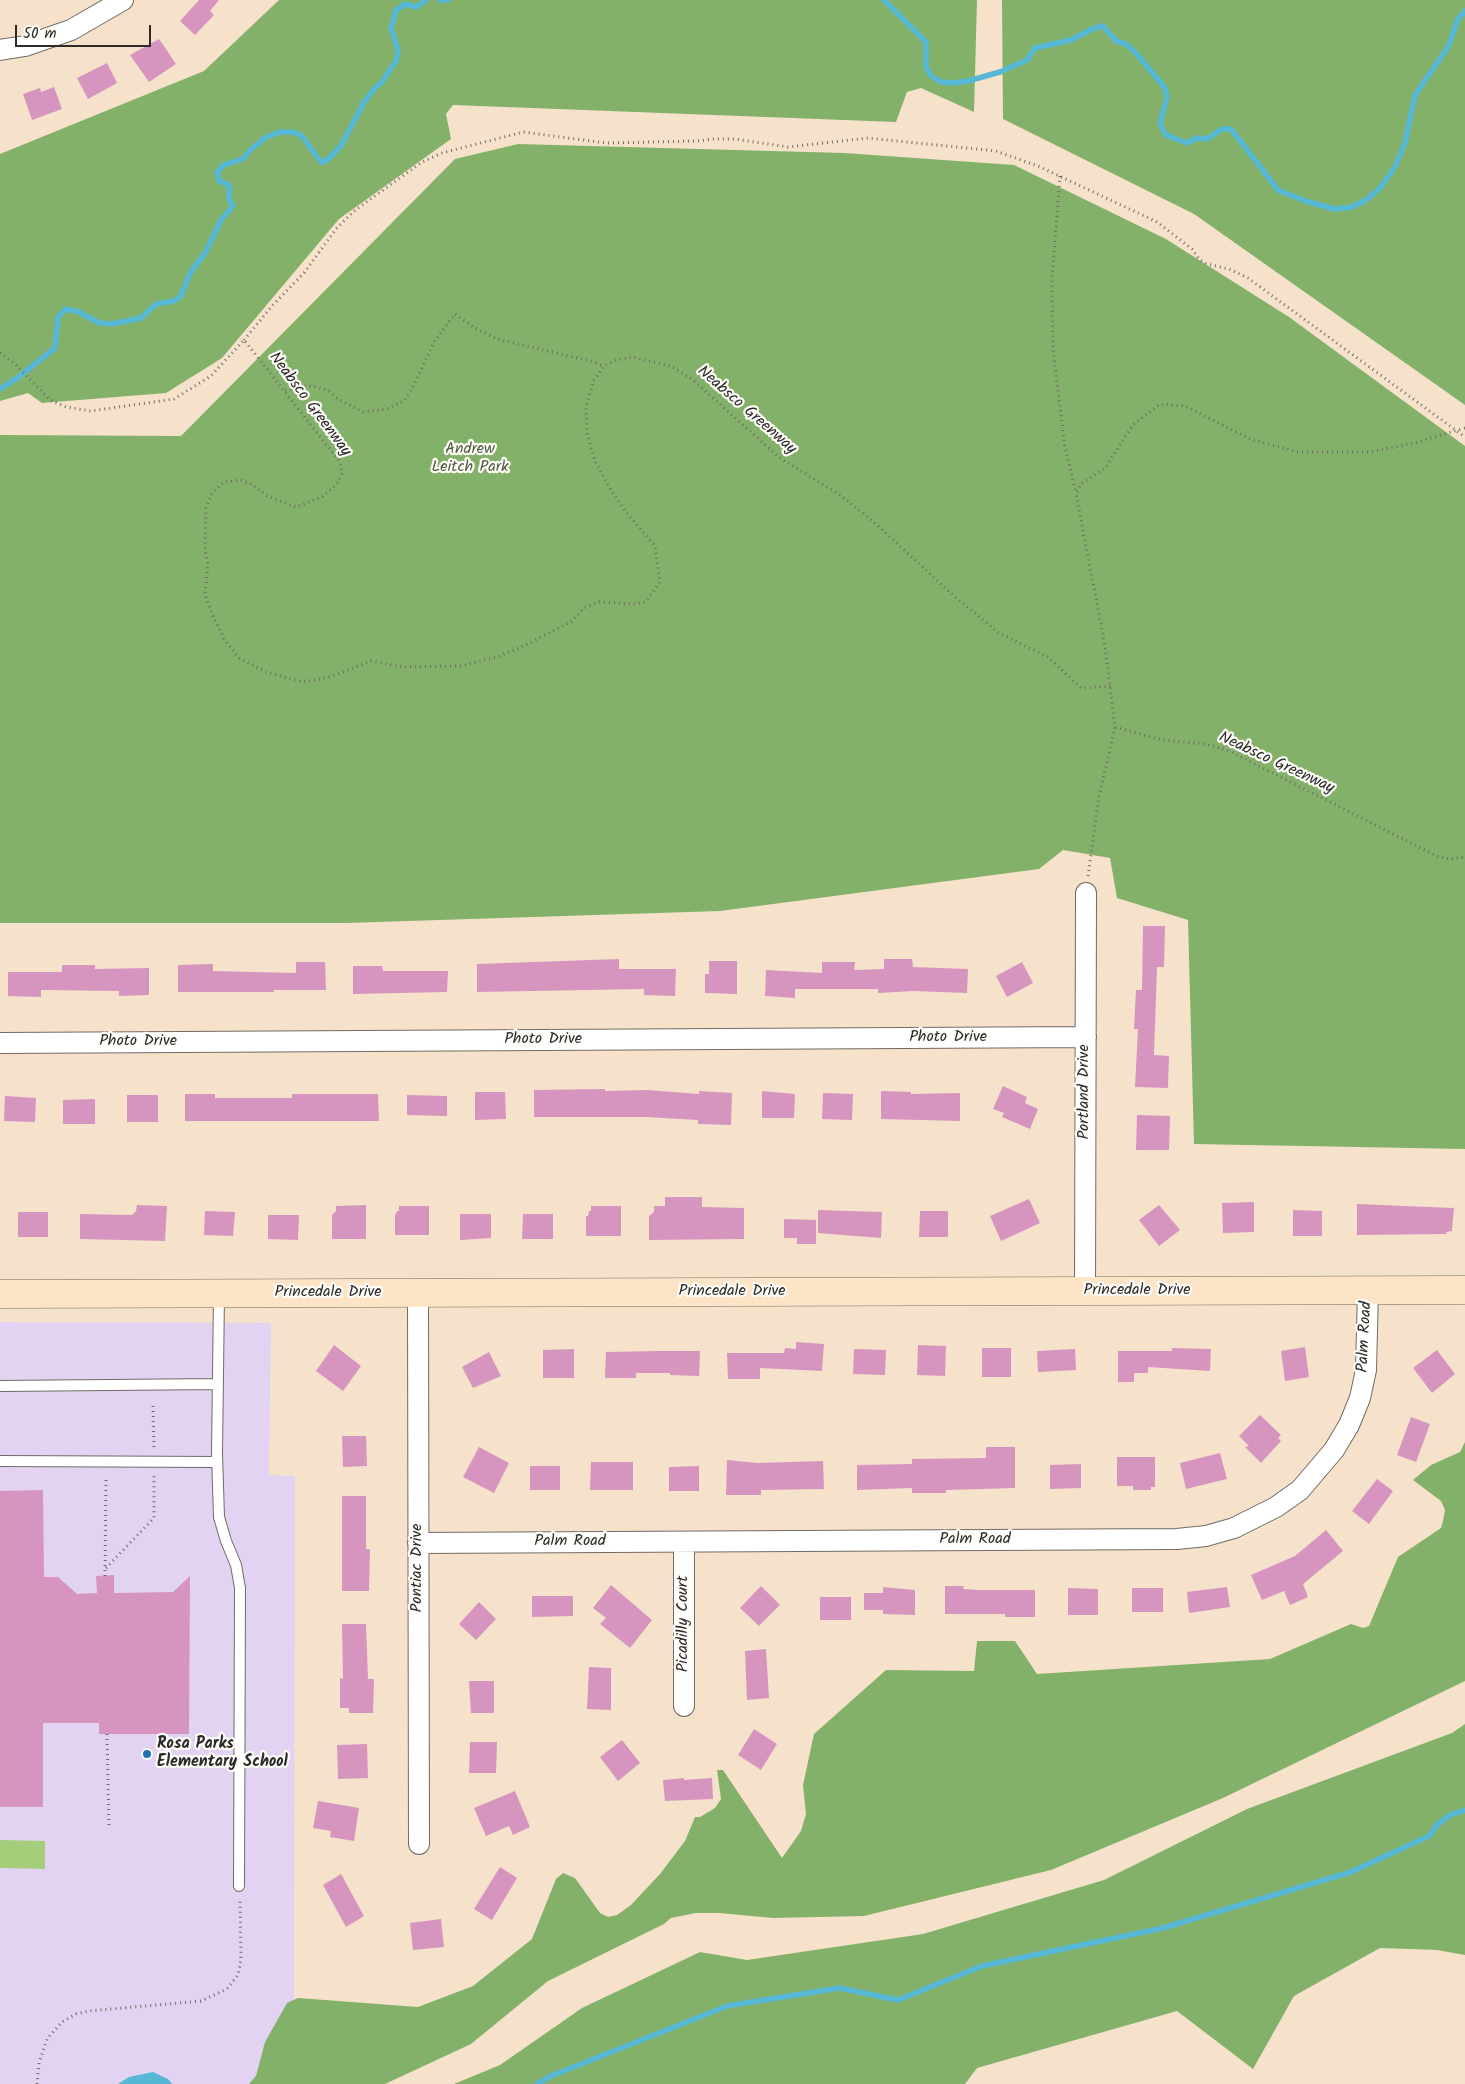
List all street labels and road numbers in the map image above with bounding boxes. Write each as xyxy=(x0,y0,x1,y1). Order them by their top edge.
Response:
street label: Neabsco Greenway xyxy=(264,349,354,461)
street label: Neabsco Greenway xyxy=(692,363,800,459)
street label: Neabsco Greenway xyxy=(1215,729,1337,799)
street label: Photo Drive xyxy=(909,1028,987,1048)
street label: Photo Drive xyxy=(504,1030,582,1050)
street label: Photo Drive xyxy=(99,1032,177,1052)
street label: Portland Drive xyxy=(1075,1044,1095,1140)
street label: Princedale Drive xyxy=(1083,1281,1191,1301)
street label: Princedale Drive xyxy=(678,1282,786,1302)
street label: Princedale Drive xyxy=(274,1283,382,1303)
street label: Palm Road xyxy=(1355,1301,1377,1373)
street label: Pontiac Drive xyxy=(408,1524,428,1612)
street label: Palm Road xyxy=(939,1530,1011,1550)
street label: Palm Road xyxy=(534,1532,606,1552)
street label: Picadilly Court xyxy=(674,1576,694,1672)

